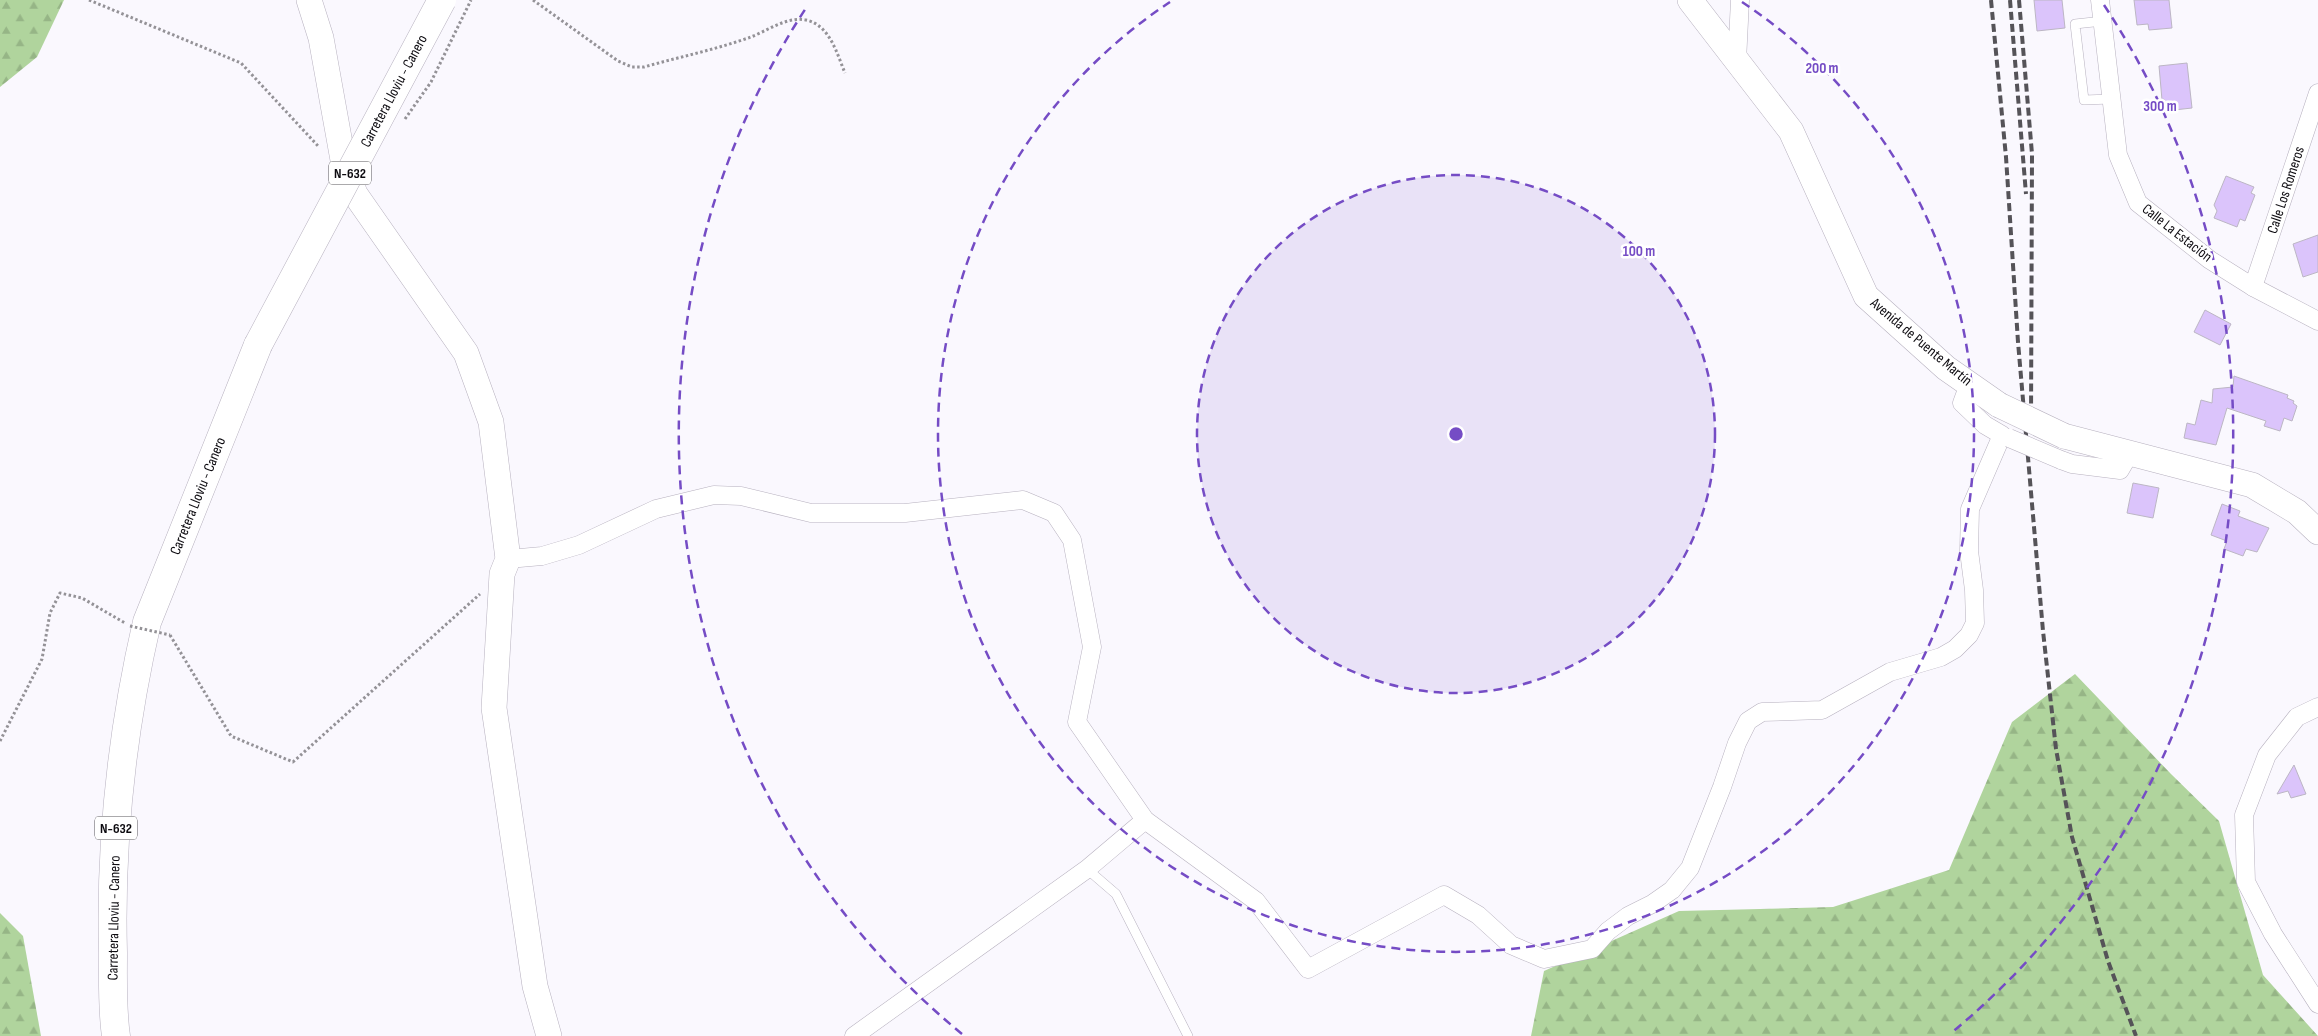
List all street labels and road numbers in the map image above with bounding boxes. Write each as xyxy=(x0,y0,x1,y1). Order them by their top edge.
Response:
street label: Carretera Lloviu - Canero xyxy=(356,31,432,151)
street label: Calle Los Romeros xyxy=(2263,144,2309,236)
road number: N-632 xyxy=(329,162,371,184)
street label: Calle La Estación xyxy=(2138,200,2216,266)
street label: Avenida de Puente Martín xyxy=(1865,293,1976,390)
street label: Carretera Lloviu - Canero xyxy=(166,434,230,558)
road number: N-632 xyxy=(95,816,137,840)
street label: Carretera Lloviu - Canero xyxy=(103,855,125,981)

